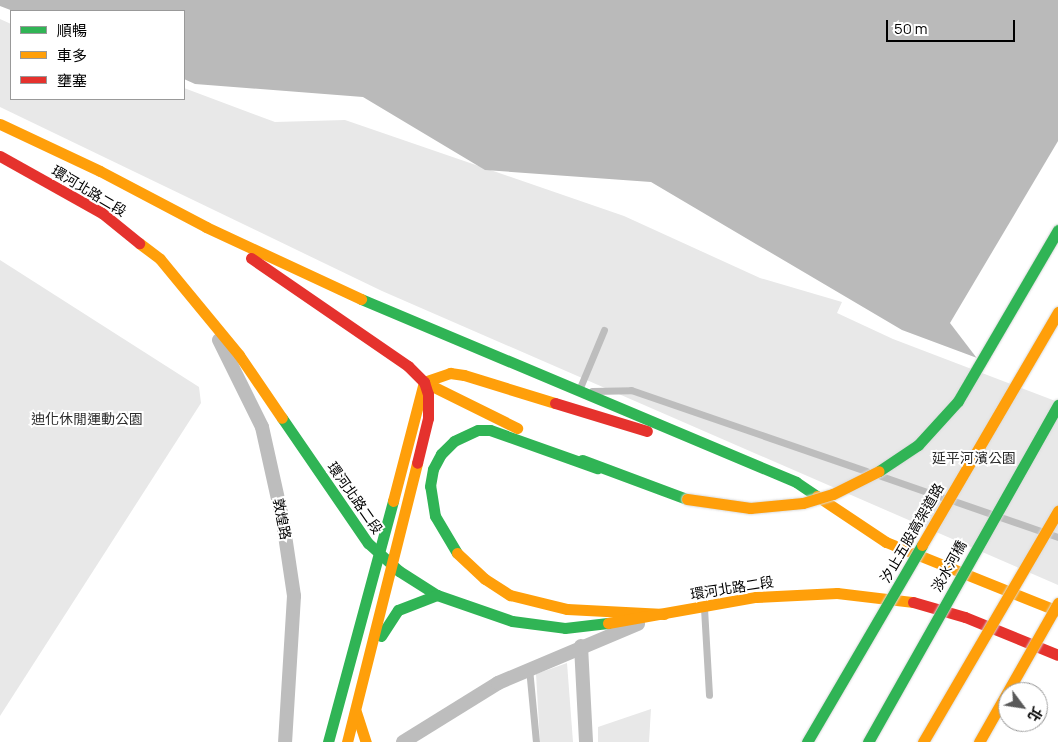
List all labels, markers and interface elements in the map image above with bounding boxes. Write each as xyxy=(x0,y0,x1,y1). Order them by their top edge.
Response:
legend xyxy=(10,10,185,100)
scale bar xyxy=(888,10,1017,42)
text: 50 m xyxy=(894,18,928,39)
text: 順暢 xyxy=(57,20,87,41)
text: 車多 xyxy=(57,45,87,66)
text: 壅塞 xyxy=(57,70,87,91)
street label: 環河北路二段 xyxy=(49,162,129,220)
park label: 迪化休閒運動公園 xyxy=(31,411,143,427)
park label: 延平河濱公園 xyxy=(932,450,1016,466)
street label: 環河北路二段 xyxy=(324,459,386,537)
street label: 汐止五股高架道路 xyxy=(877,480,947,586)
street label: 敦煌路 xyxy=(270,497,294,541)
street label: 淡水河橋 xyxy=(928,537,970,595)
street label: 環河北路二段 xyxy=(689,573,775,603)
north arrow xyxy=(998,682,1048,732)
text: 北 xyxy=(1024,704,1047,725)

